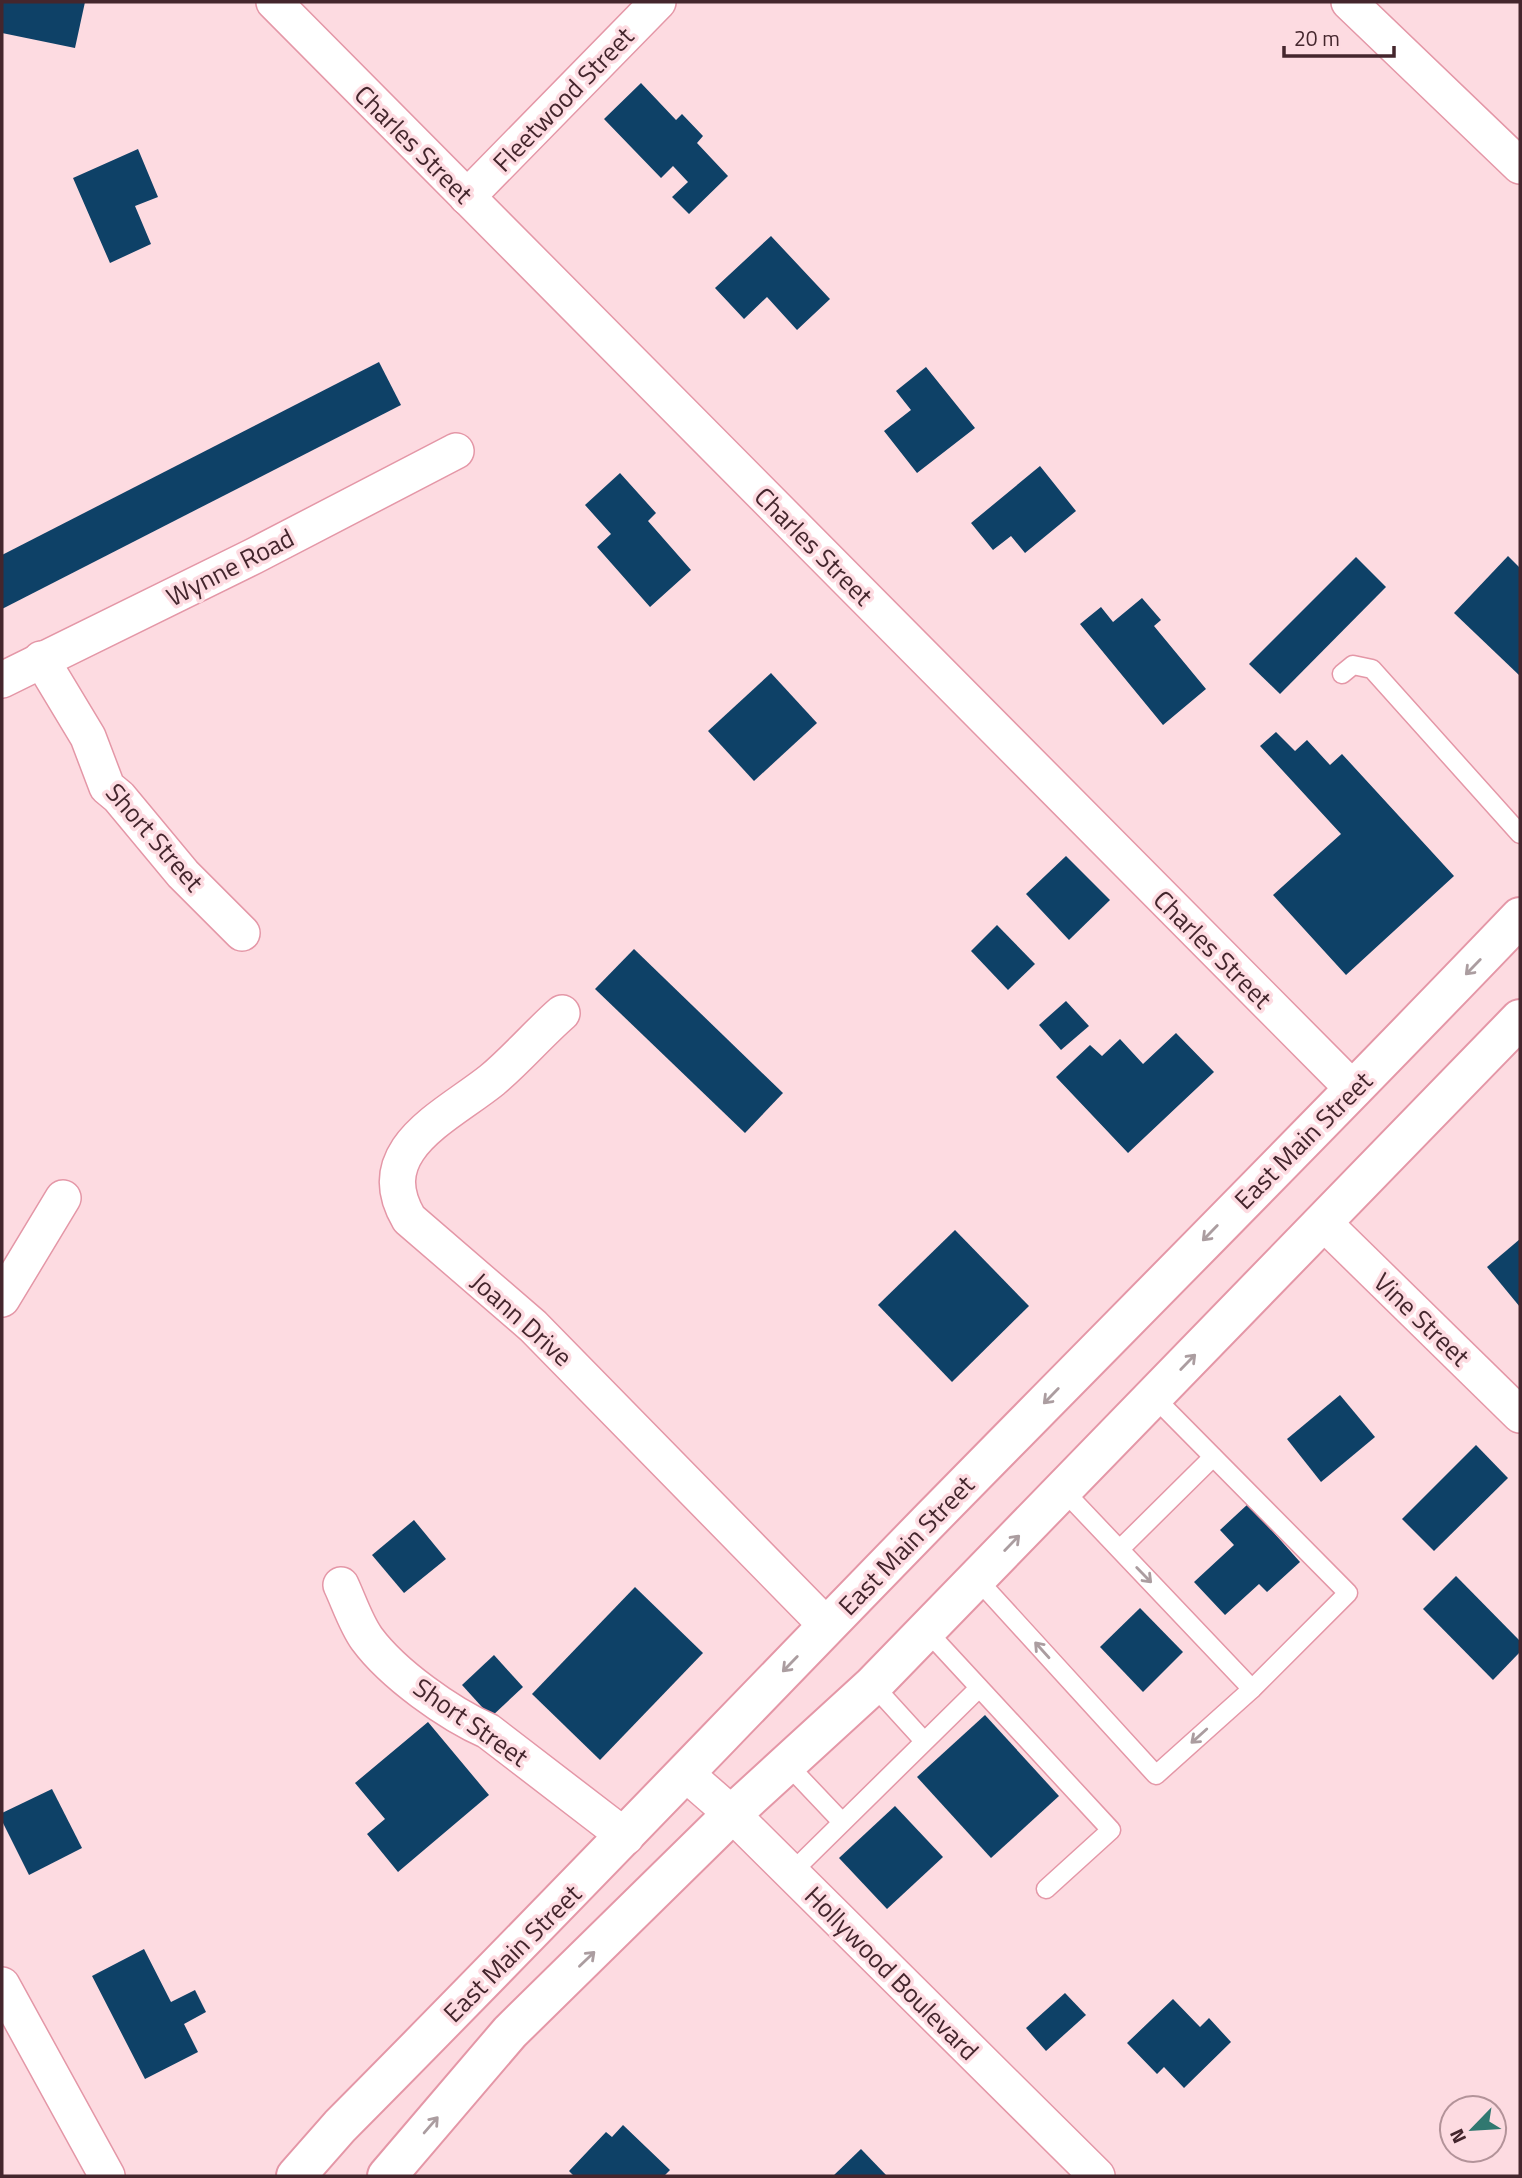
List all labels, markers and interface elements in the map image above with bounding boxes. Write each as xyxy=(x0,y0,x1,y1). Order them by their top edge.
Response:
scale bar xyxy=(1284,14,1394,58)
street label: Fleetwood Street xyxy=(483,18,643,180)
text: 20 m xyxy=(1294,22,1340,54)
street label: Charles Street xyxy=(346,76,482,212)
street label: Charles Street xyxy=(746,478,882,614)
street label: Wynne Road xyxy=(159,518,301,616)
street label: Short Street xyxy=(97,774,213,900)
street label: Charles Street xyxy=(1145,881,1281,1017)
one-way arrow xyxy=(1465,958,1482,975)
street label: East Main Street xyxy=(1225,1062,1381,1218)
one-way arrow xyxy=(1202,1225,1219,1242)
street label: Joann Drive xyxy=(463,1263,581,1375)
street label: Vine Street xyxy=(1365,1263,1479,1375)
one-way arrow xyxy=(1179,1354,1196,1371)
one-way arrow xyxy=(1043,1387,1060,1404)
street label: East Main Street xyxy=(829,1466,983,1624)
one-way arrow xyxy=(1003,1534,1020,1551)
one-way arrow xyxy=(1136,1566,1152,1584)
one-way arrow xyxy=(1034,1641,1050,1659)
one-way arrow xyxy=(782,1656,799,1673)
street label: Short Street xyxy=(405,1668,537,1776)
one-way arrow xyxy=(1191,1728,1209,1744)
street label: East Main Street xyxy=(434,1875,590,2031)
street label: Hollywood Boulevard xyxy=(796,1877,988,2069)
one-way arrow xyxy=(578,1950,595,1967)
north arrow xyxy=(1438,2094,1508,2164)
one-way arrow xyxy=(423,2116,439,2134)
text: N xyxy=(1441,2124,1473,2148)

